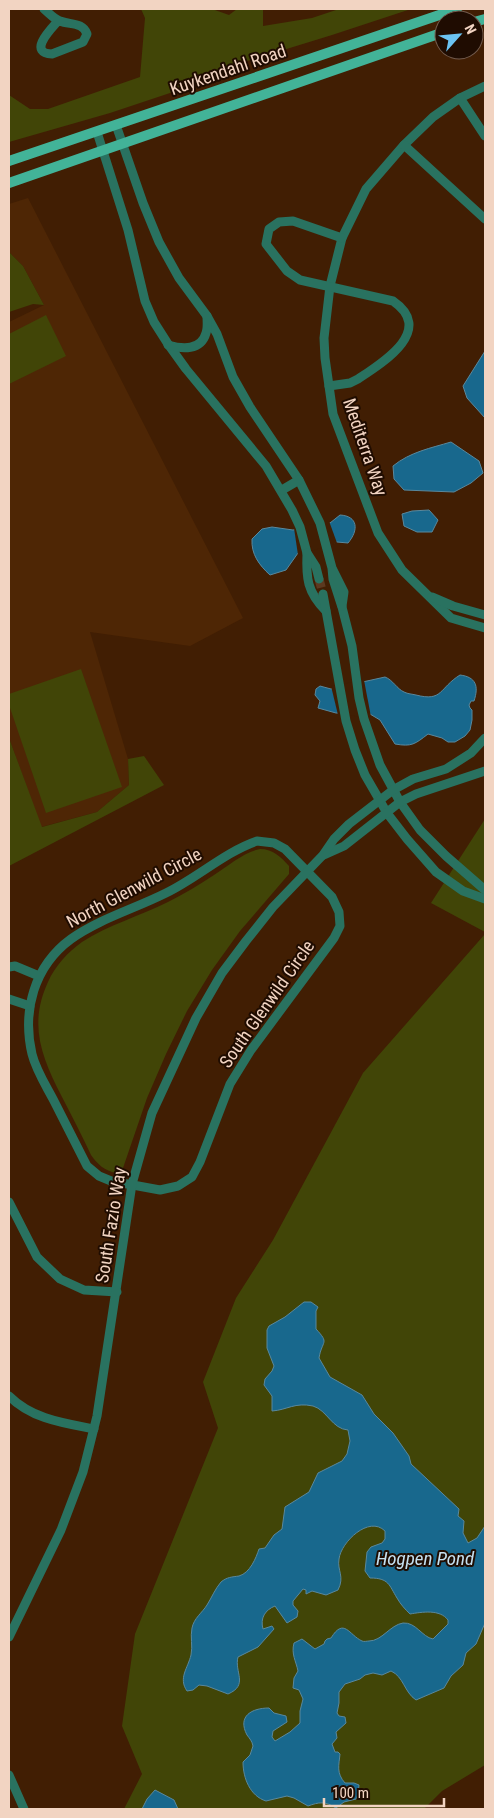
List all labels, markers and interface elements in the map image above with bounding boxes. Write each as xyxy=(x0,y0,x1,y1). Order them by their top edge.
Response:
north arrow xyxy=(434,10,484,60)
text: N xyxy=(462,22,480,37)
street label: Kuykendahl Road xyxy=(167,40,289,99)
street label: Mediterra Way xyxy=(339,395,392,499)
street label: North Glenwild Circle xyxy=(63,843,205,932)
street label: South Glenwild Circle xyxy=(215,936,318,1071)
street label: South Fazio Way xyxy=(91,1165,130,1284)
water label: Hogpen Pond xyxy=(376,1547,475,1570)
scale bar xyxy=(324,1776,444,1808)
text: 100 m xyxy=(332,1784,369,1802)

